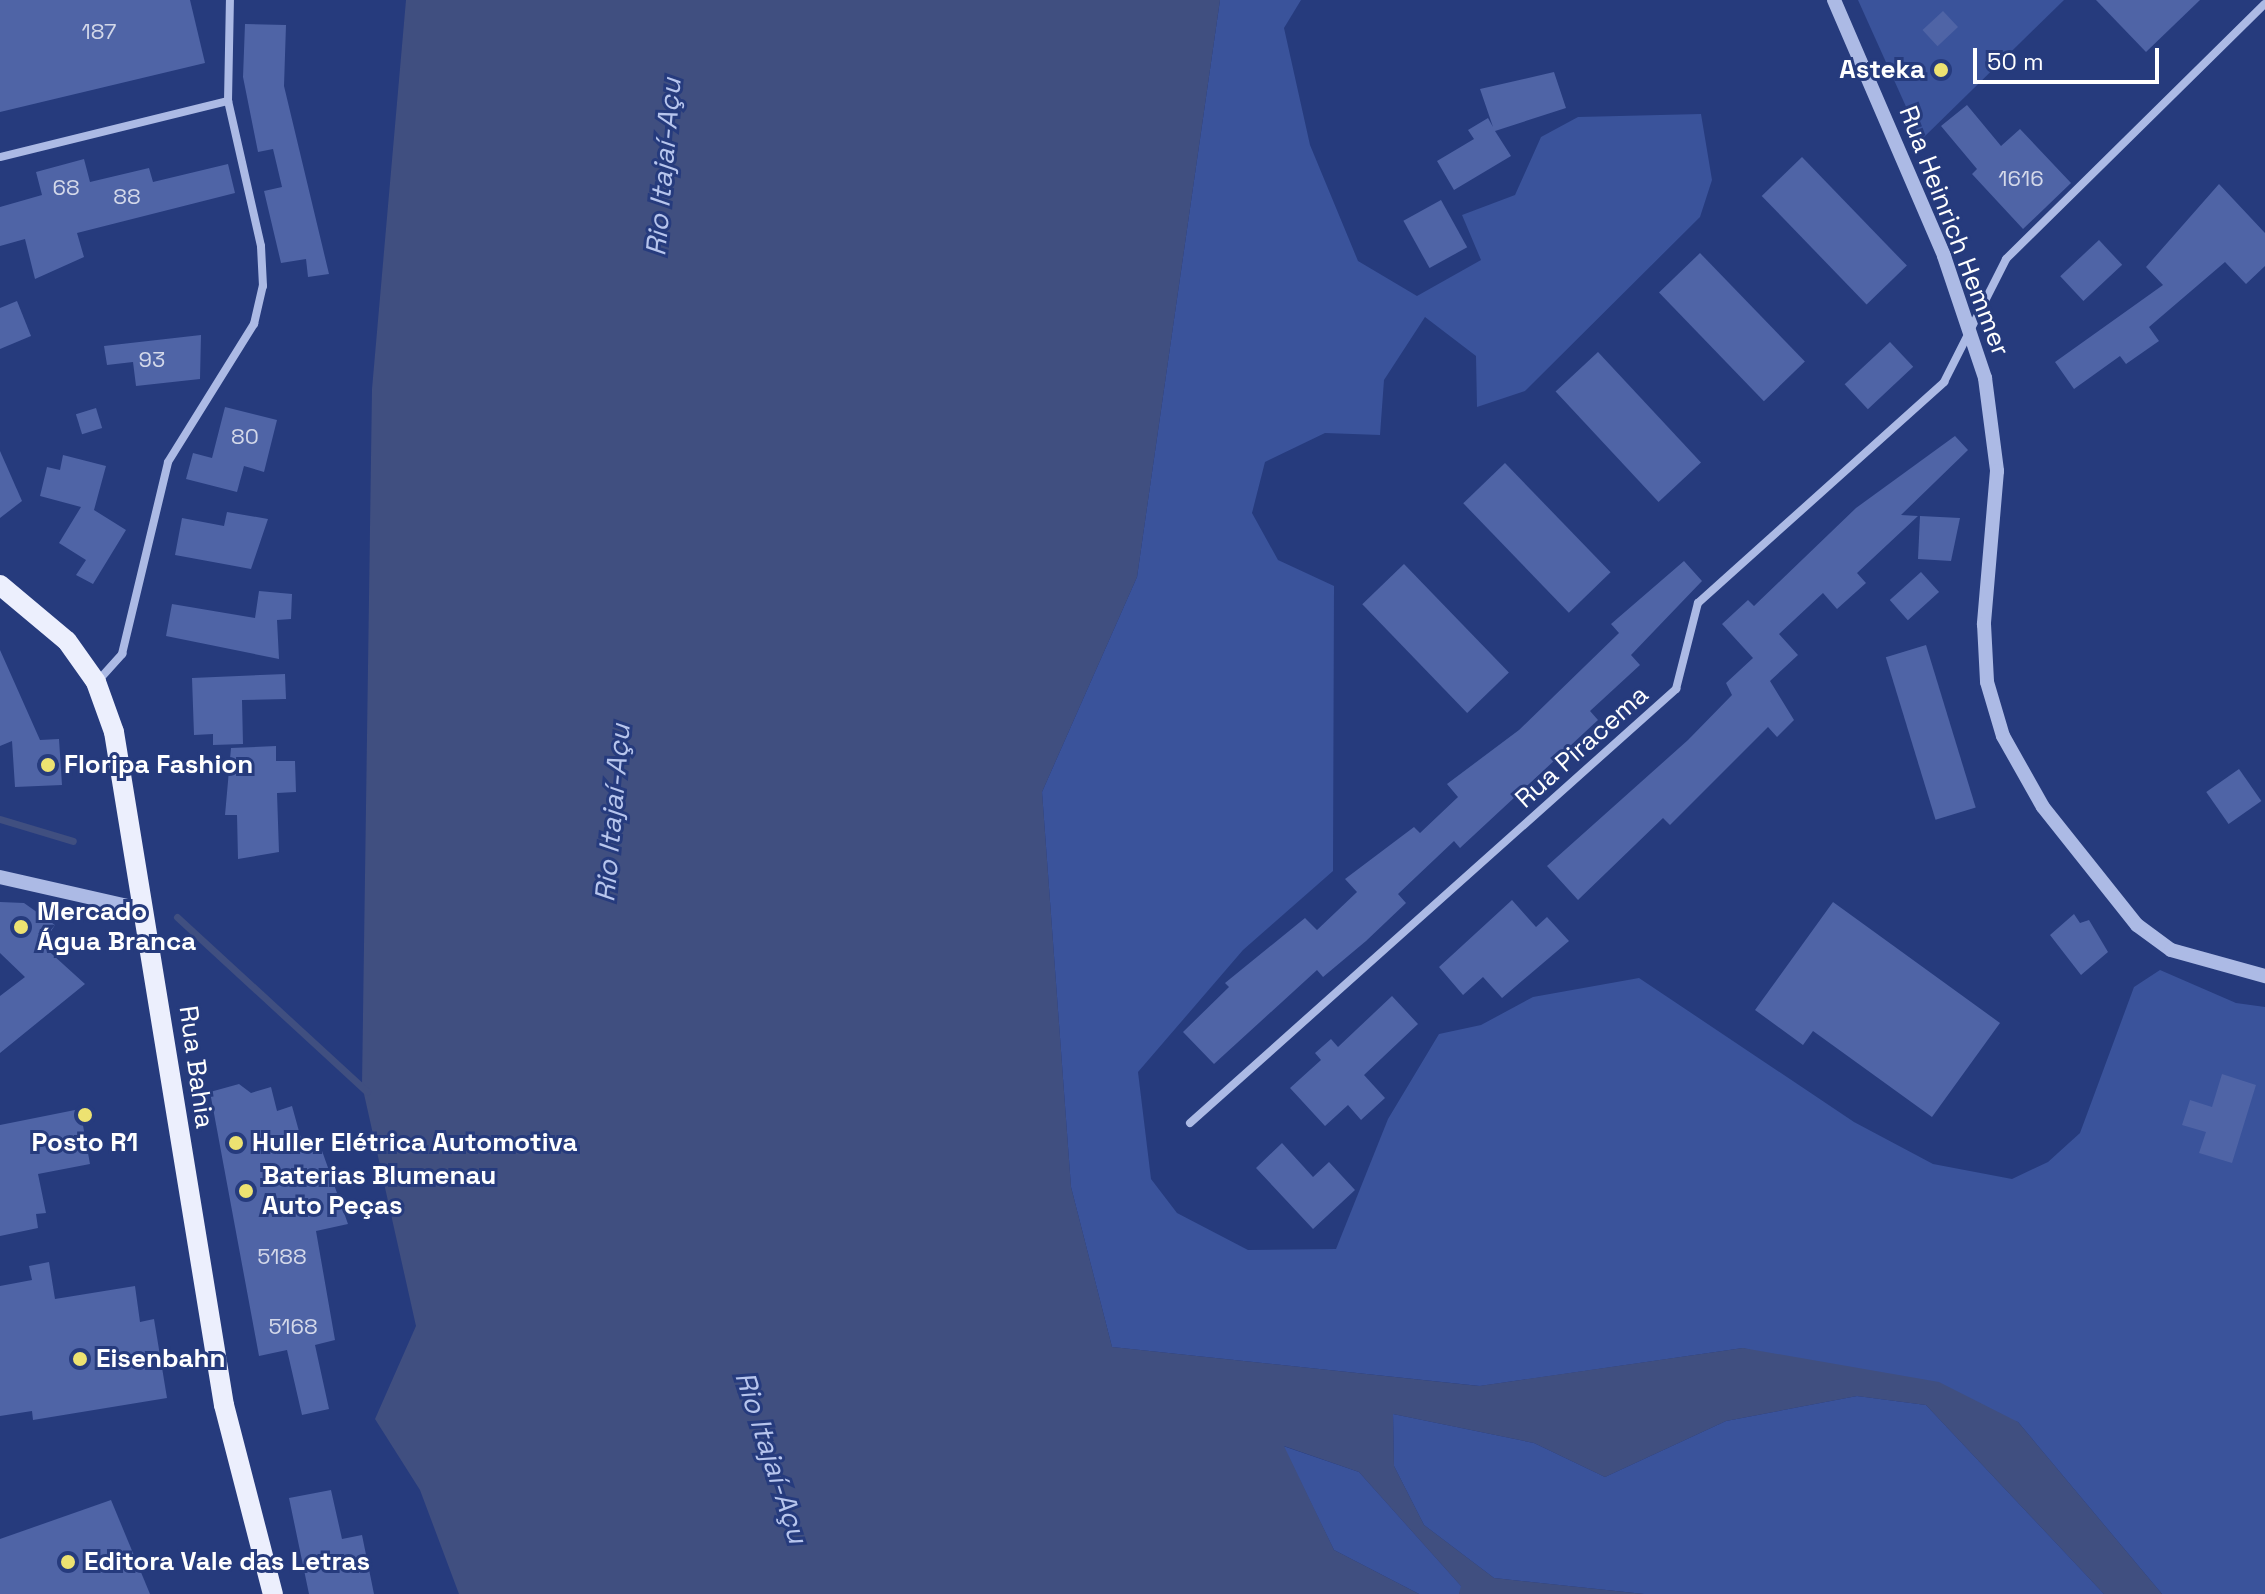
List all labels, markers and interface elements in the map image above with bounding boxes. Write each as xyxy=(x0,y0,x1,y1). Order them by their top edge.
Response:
house number: 187 xyxy=(81,19,117,45)
scale bar xyxy=(1977,32,2163,82)
text: 50 m xyxy=(1987,46,2044,77)
place label: Asteka xyxy=(1839,54,1925,86)
marker: Asteka xyxy=(1932,61,1950,79)
water label: Rio Itajaí-Açu xyxy=(638,77,688,257)
street label: Rua Heinrich Hemmer xyxy=(1892,102,2016,360)
house number: 1616 xyxy=(1998,166,2044,192)
house number: 68 xyxy=(52,175,80,201)
house number: 88 xyxy=(113,184,141,210)
house number: 93 xyxy=(139,347,165,373)
house number: 80 xyxy=(231,424,259,450)
street label: Rua Piracema xyxy=(1509,679,1655,815)
water label: Rio Itajaí-Açu xyxy=(587,723,637,903)
place label: Floripa Fashion xyxy=(64,749,253,781)
marker: Floripa Fashion xyxy=(39,756,57,774)
place label: Mercado Água Branca xyxy=(37,896,196,958)
marker: Mercado Água Branca xyxy=(12,918,30,936)
street label: Rua Bahia xyxy=(172,1004,220,1130)
marker: Posto R1 xyxy=(76,1106,94,1124)
place label: Posto R1 xyxy=(32,1127,138,1159)
place label: Huller Elétrica Automotiva xyxy=(252,1127,578,1159)
marker: Huller Elétrica Automotiva xyxy=(227,1134,245,1152)
place label: Baterias Blumenau Auto Peças xyxy=(262,1160,496,1222)
marker: Baterias Blumenau Auto Peças xyxy=(237,1182,255,1200)
house number: 5188 xyxy=(257,1244,307,1270)
house number: 5168 xyxy=(268,1314,318,1340)
place label: Eisenbahn xyxy=(96,1343,226,1375)
marker: Eisenbahn xyxy=(71,1350,89,1368)
water label: Rio Itajaí-Açu xyxy=(728,1367,816,1547)
place label: Editora Vale das Letras xyxy=(84,1546,370,1578)
marker: Editora Vale das Letras xyxy=(59,1553,77,1571)

